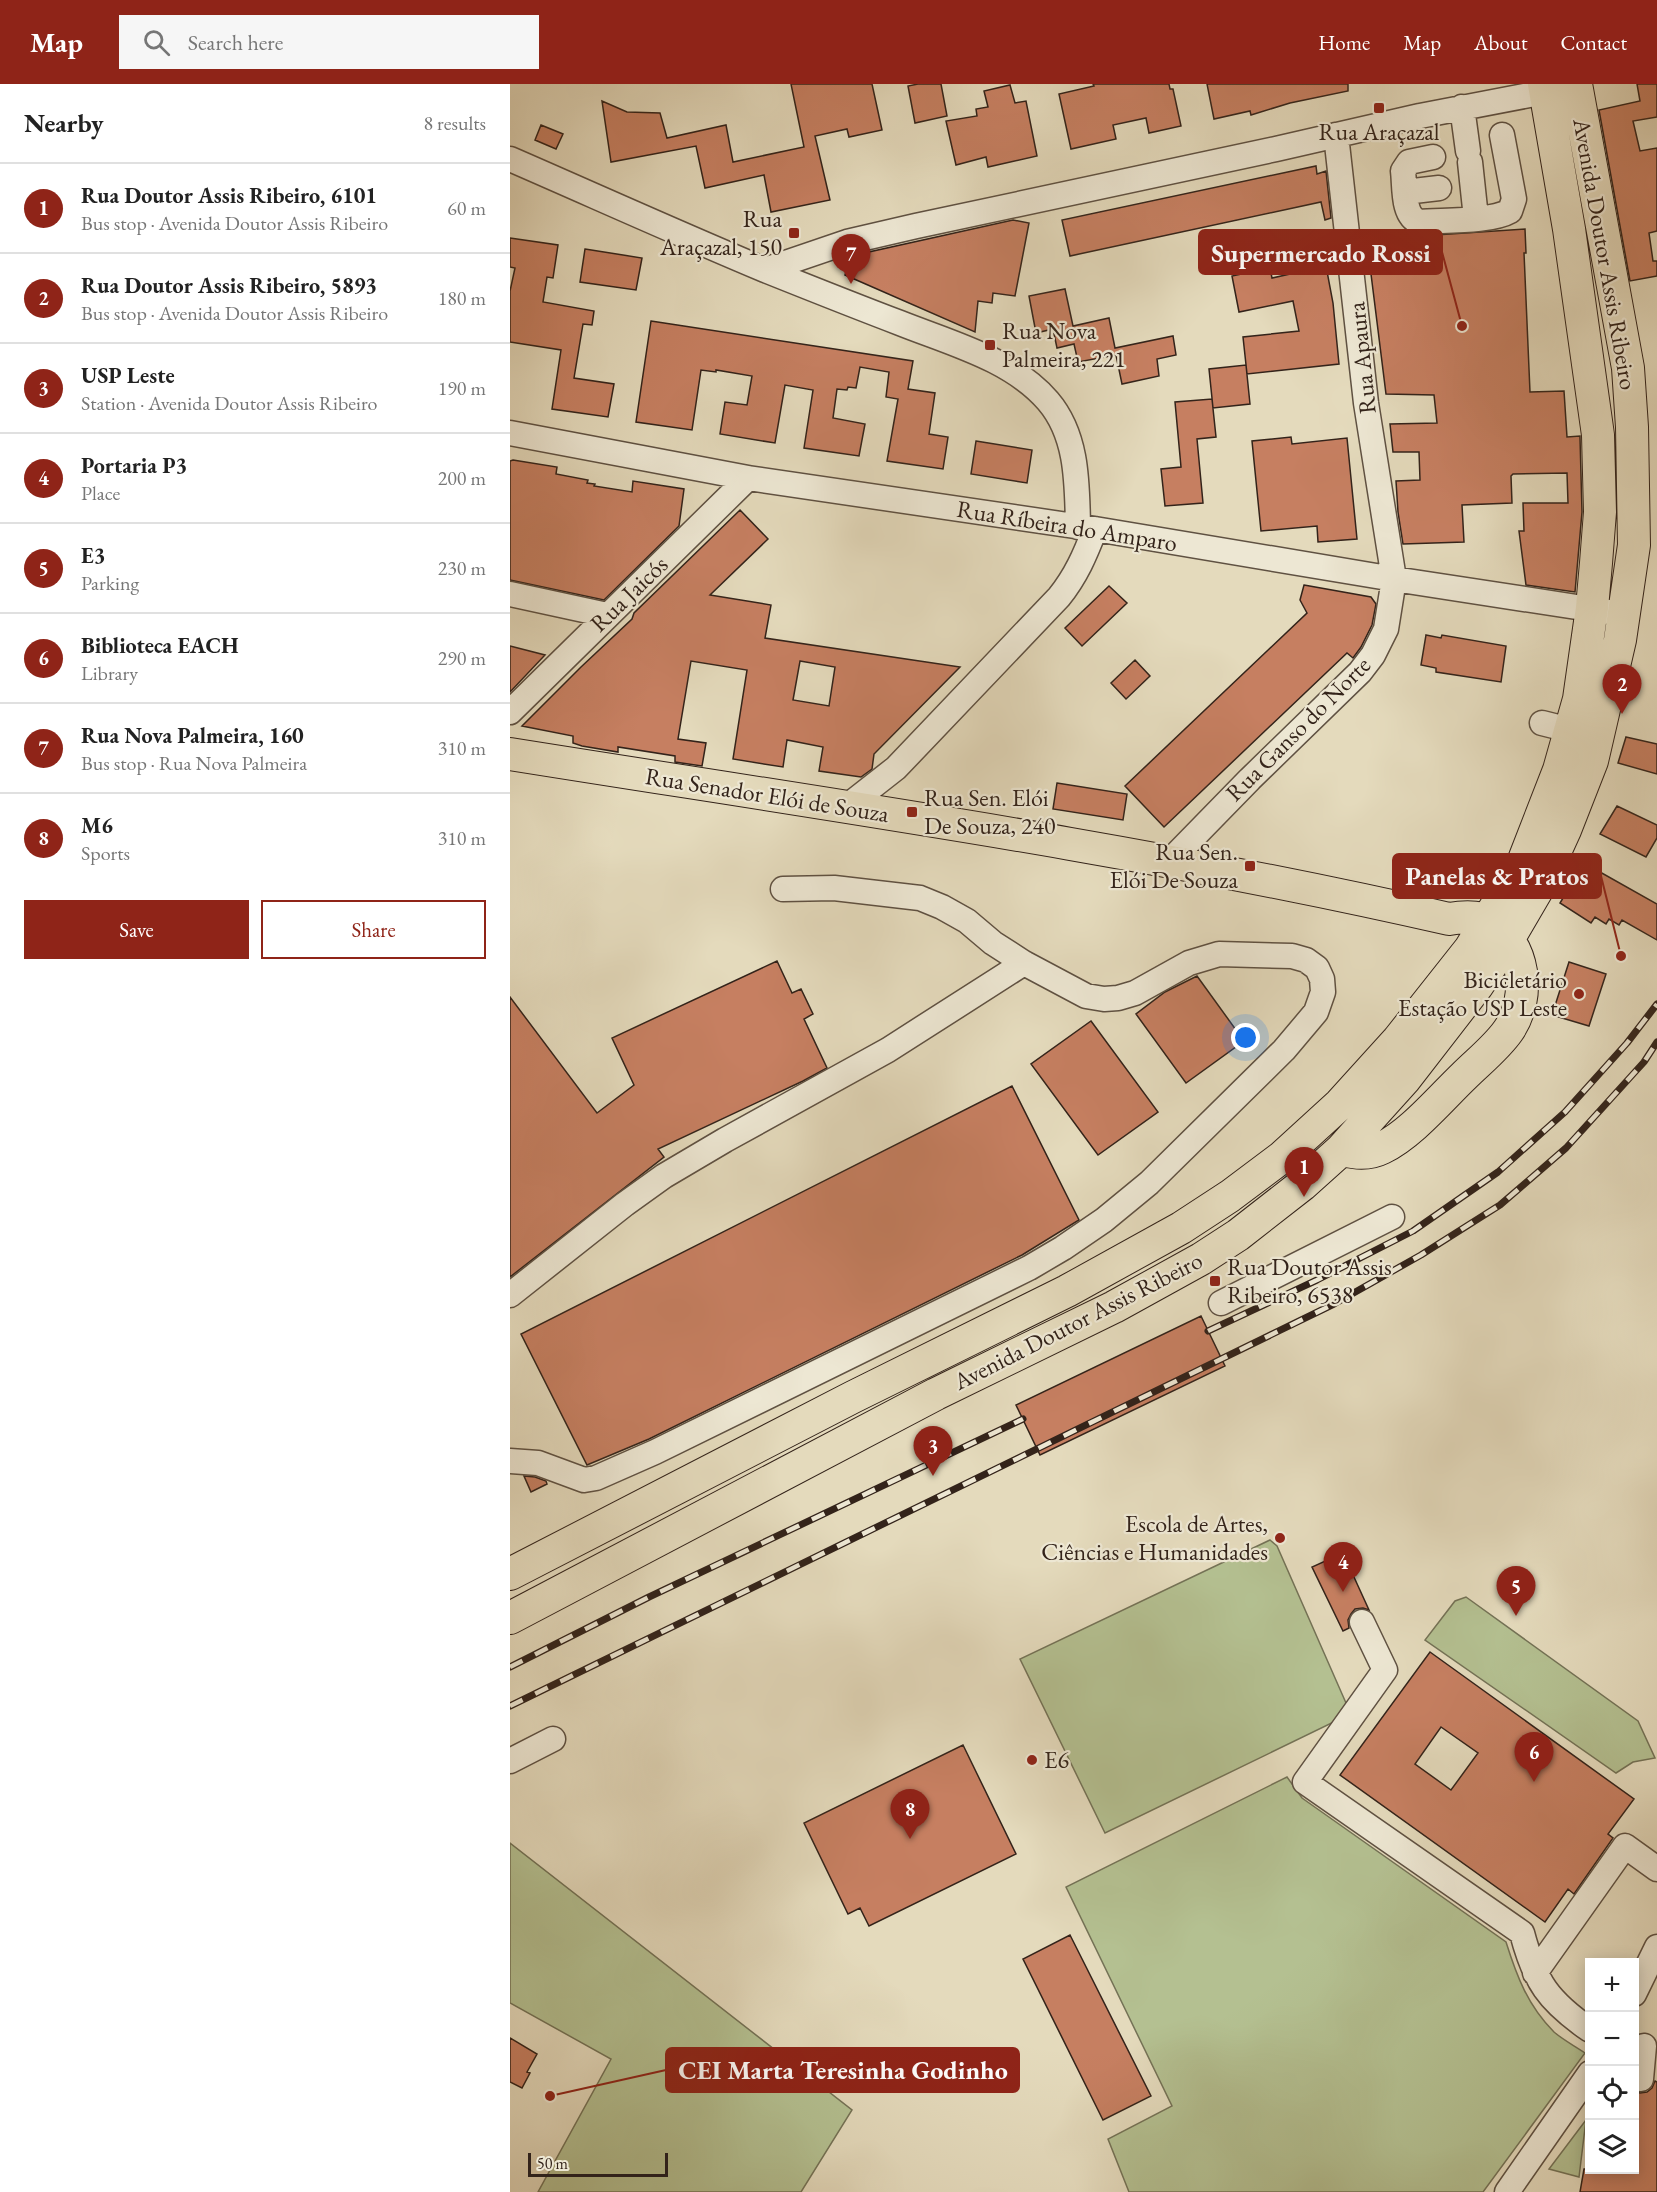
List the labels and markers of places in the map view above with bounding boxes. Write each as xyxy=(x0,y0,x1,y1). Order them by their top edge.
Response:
marker: Rua Araçazal xyxy=(1372,101,1386,115)
place label: Rua Araçazal xyxy=(1318,116,1440,147)
place label: Rua Araçazal, 150 xyxy=(659,203,782,262)
marker: Rua Araçazal, 150 xyxy=(787,226,801,240)
callout: Supermercado Rossi xyxy=(1199,230,1442,274)
pin: 7 xyxy=(832,234,870,284)
place label: Rua Nova Palmeira, 221 xyxy=(1002,315,1126,374)
marker: Rua Nova Palmeira, 221 xyxy=(983,338,997,352)
pin: 2 xyxy=(1602,664,1642,714)
place label: Rua Sen. Elói De Souza, 240 xyxy=(924,782,1055,841)
marker: Rua Sen. Elói De Souza, 240 xyxy=(905,805,919,819)
place label: Rua Sen. Elói De Souza xyxy=(1110,836,1238,895)
callout: Panelas & Pratos xyxy=(1393,854,1601,898)
marker: Rua Sen. Elói De Souza xyxy=(1243,859,1257,873)
place label: Bicicletário Estação USP Leste xyxy=(1398,964,1567,1023)
marker: Bicicletário Estação USP Leste xyxy=(1572,987,1586,1001)
pin: 1 xyxy=(1284,1148,1324,1197)
place label: Rua Doutor Assis Ribeiro, 6538 xyxy=(1227,1251,1392,1310)
marker: Rua Doutor Assis Ribeiro, 6538 xyxy=(1208,1274,1222,1288)
pin: 3 xyxy=(914,1426,952,1476)
place label: Escola de Artes, Ciências e Humanidades xyxy=(1041,1508,1268,1567)
marker: Escola de Artes, Ciências e Humanidades xyxy=(1273,1531,1287,1545)
pin: 4 xyxy=(1324,1542,1362,1592)
pin: 5 xyxy=(1496,1566,1536,1616)
pin: 6 xyxy=(1514,1732,1554,1782)
place label: E6 xyxy=(1044,1744,1069,1775)
marker: E6 xyxy=(1025,1753,1039,1767)
pin: 8 xyxy=(890,1790,930,1839)
callout: CEI Marta Teresinha Godinho xyxy=(666,2048,1019,2092)

